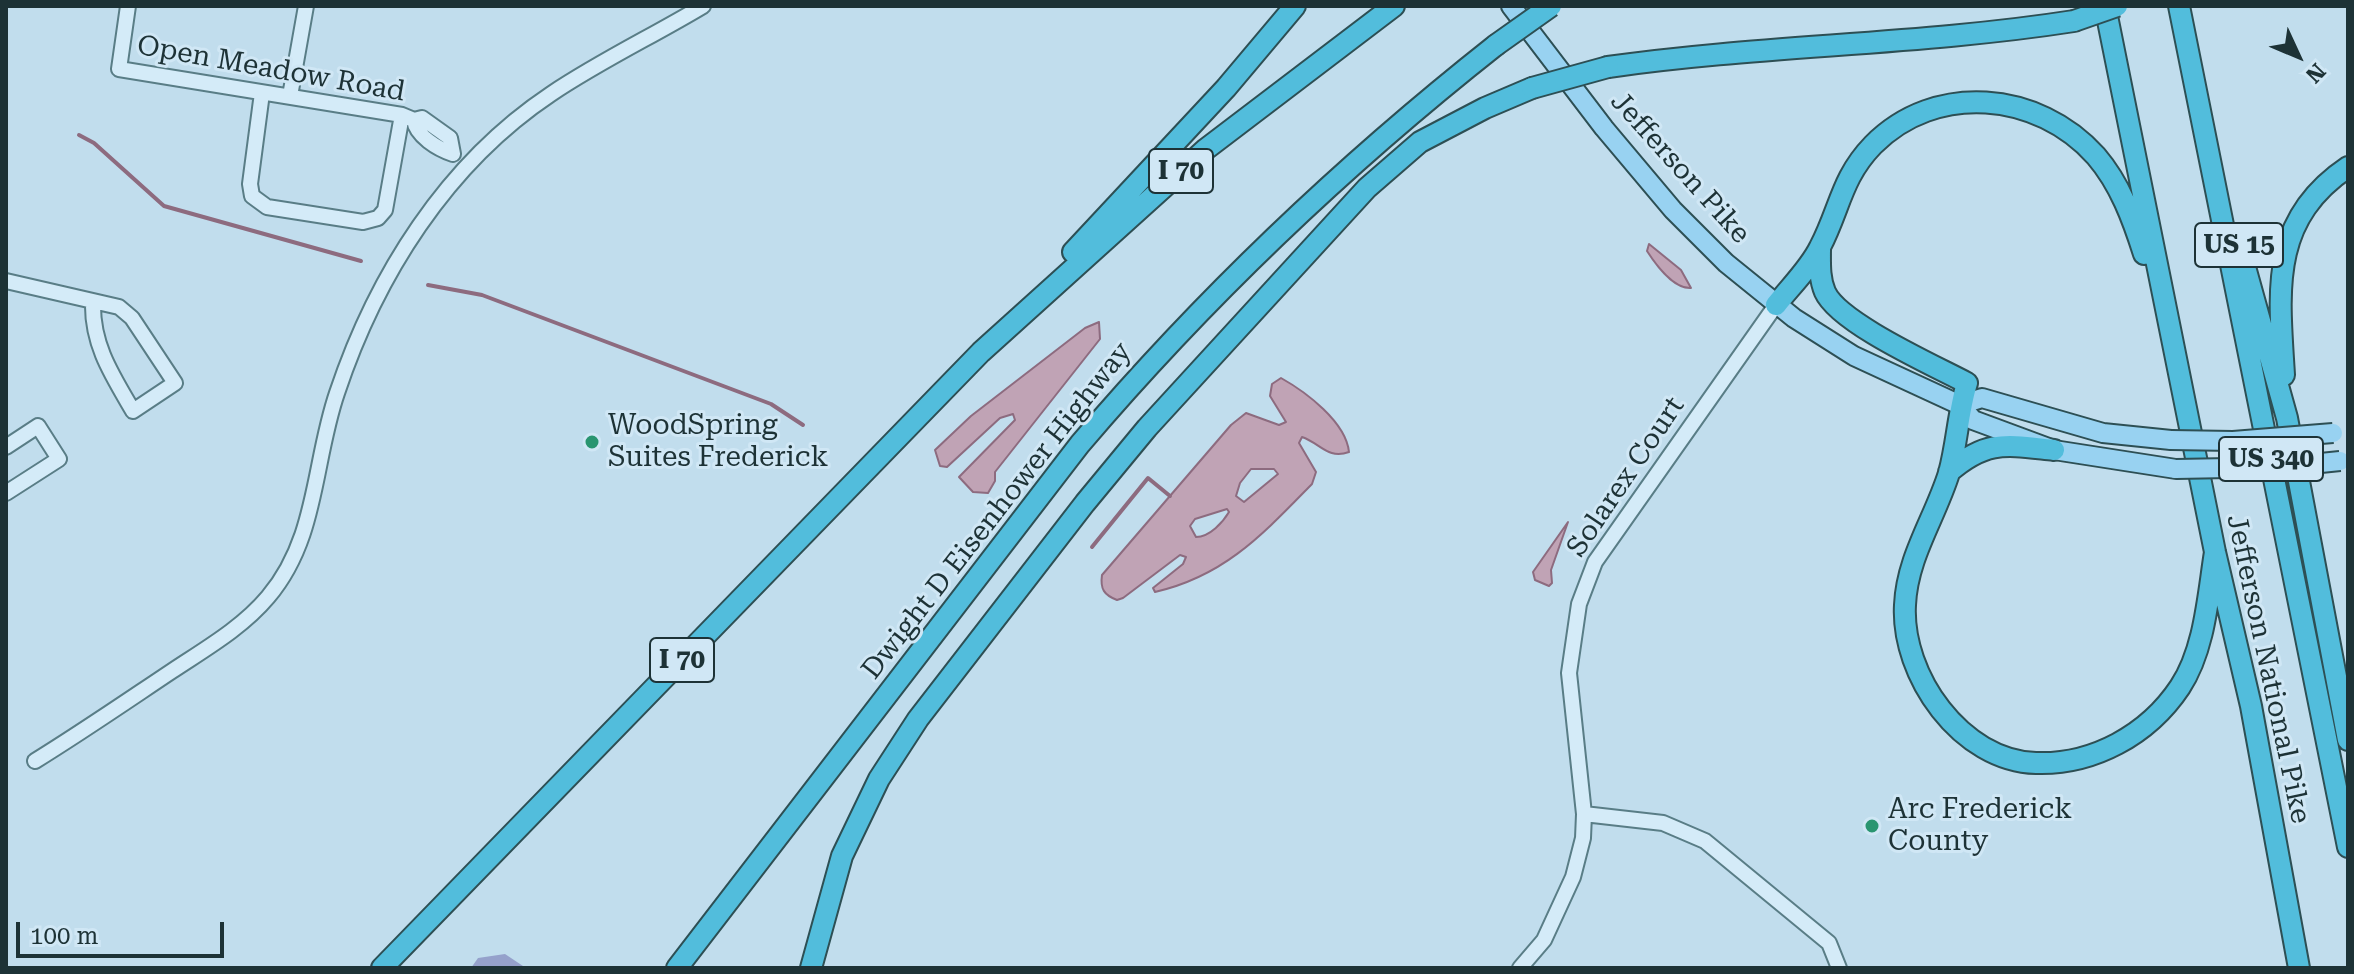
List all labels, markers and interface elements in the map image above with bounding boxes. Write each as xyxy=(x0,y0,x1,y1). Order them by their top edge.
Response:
north arrow xyxy=(2258,16,2338,96)
street label: Open Meadow Road xyxy=(135,29,407,109)
text: N xyxy=(2301,58,2331,88)
street label: Jefferson Pike xyxy=(1603,85,1757,251)
road number: I 70 xyxy=(1149,149,1213,193)
road number: US 15 xyxy=(2195,223,2283,267)
street label: Dwight D Eisenhower Highway xyxy=(855,336,1139,686)
street label: Solarex Court xyxy=(1560,391,1692,563)
place label: WoodSpring Suites Frederick xyxy=(608,409,828,475)
marker: WoodSpring Suites Frederick xyxy=(583,433,601,451)
road number: US 340 xyxy=(2219,437,2323,481)
street label: Jefferson National Pike xyxy=(2219,511,2317,827)
road number: I 70 xyxy=(650,638,714,682)
place label: Arc Frederick County xyxy=(1888,793,2072,859)
marker: Arc Frederick County xyxy=(1863,817,1881,835)
scale bar xyxy=(20,906,228,956)
text: 100 m xyxy=(30,922,98,950)

